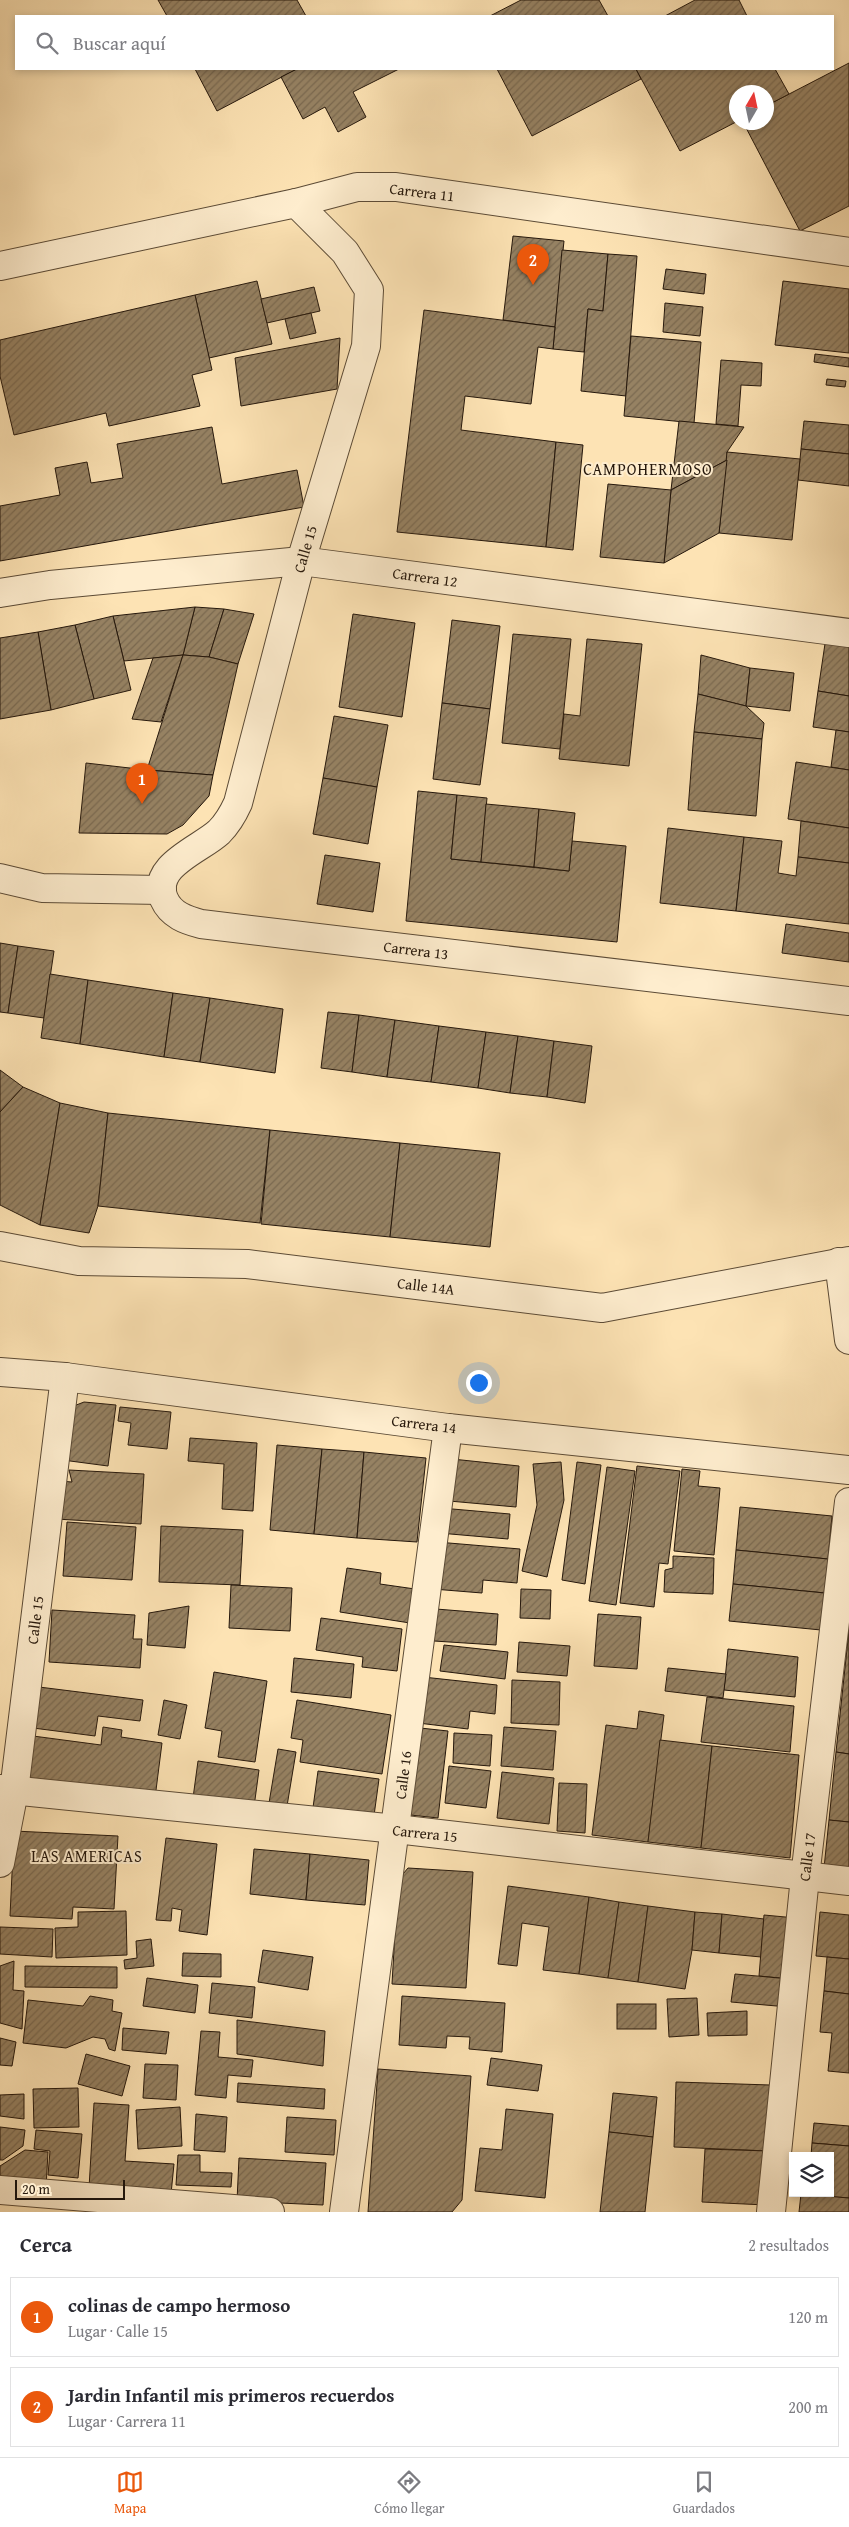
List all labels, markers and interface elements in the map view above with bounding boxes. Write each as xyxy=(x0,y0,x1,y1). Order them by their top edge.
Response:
search box xyxy=(15,15,834,70)
icon: search xyxy=(33,29,61,57)
text: Buscar aquí xyxy=(73,29,166,57)
north arrow xyxy=(729,85,774,130)
street label: Carrera 11 xyxy=(388,178,456,206)
pin: 2 xyxy=(517,244,549,285)
district label: CAMPOHERMOSO xyxy=(583,457,713,481)
street label: Calle 15 xyxy=(288,523,322,575)
street label: Carrera 12 xyxy=(391,562,459,592)
pin: 1 xyxy=(126,763,158,804)
street label: Carrera 13 xyxy=(382,936,450,964)
street label: Calle 14A xyxy=(396,1272,456,1300)
your location xyxy=(466,1370,492,1396)
street label: Carrera 14 xyxy=(390,1410,458,1438)
street label: Calle 15 xyxy=(22,1595,48,1645)
street label: Calle 16 xyxy=(390,1750,416,1800)
street label: Carrera 15 xyxy=(391,1819,459,1847)
street label: Calle 17 xyxy=(794,1832,820,1882)
district label: LAS AMERICAS xyxy=(31,1844,143,1868)
map controls xyxy=(789,2152,834,2197)
button: layers xyxy=(789,2152,834,2197)
scale bar xyxy=(15,2177,125,2200)
text: 20 m xyxy=(22,2179,50,2199)
text: Cerca xyxy=(20,2229,72,2260)
text: 2 resultados xyxy=(748,2233,829,2257)
text: colinas de campo hermoso xyxy=(68,2291,290,2319)
text: 1 xyxy=(33,2305,41,2329)
text: 120 m xyxy=(788,2305,828,2329)
text: Lugar · Calle 15 xyxy=(68,2319,168,2343)
text: Jardin Infantil mis primeros recuerdos xyxy=(68,2381,394,2409)
text: 2 xyxy=(33,2395,41,2419)
text: 200 m xyxy=(788,2395,828,2419)
text: Lugar · Carrera 11 xyxy=(68,2409,186,2433)
tab: Mapa xyxy=(114,2468,146,2518)
tab: Cómo llegar xyxy=(374,2468,445,2518)
tab: Guardados xyxy=(673,2468,735,2518)

